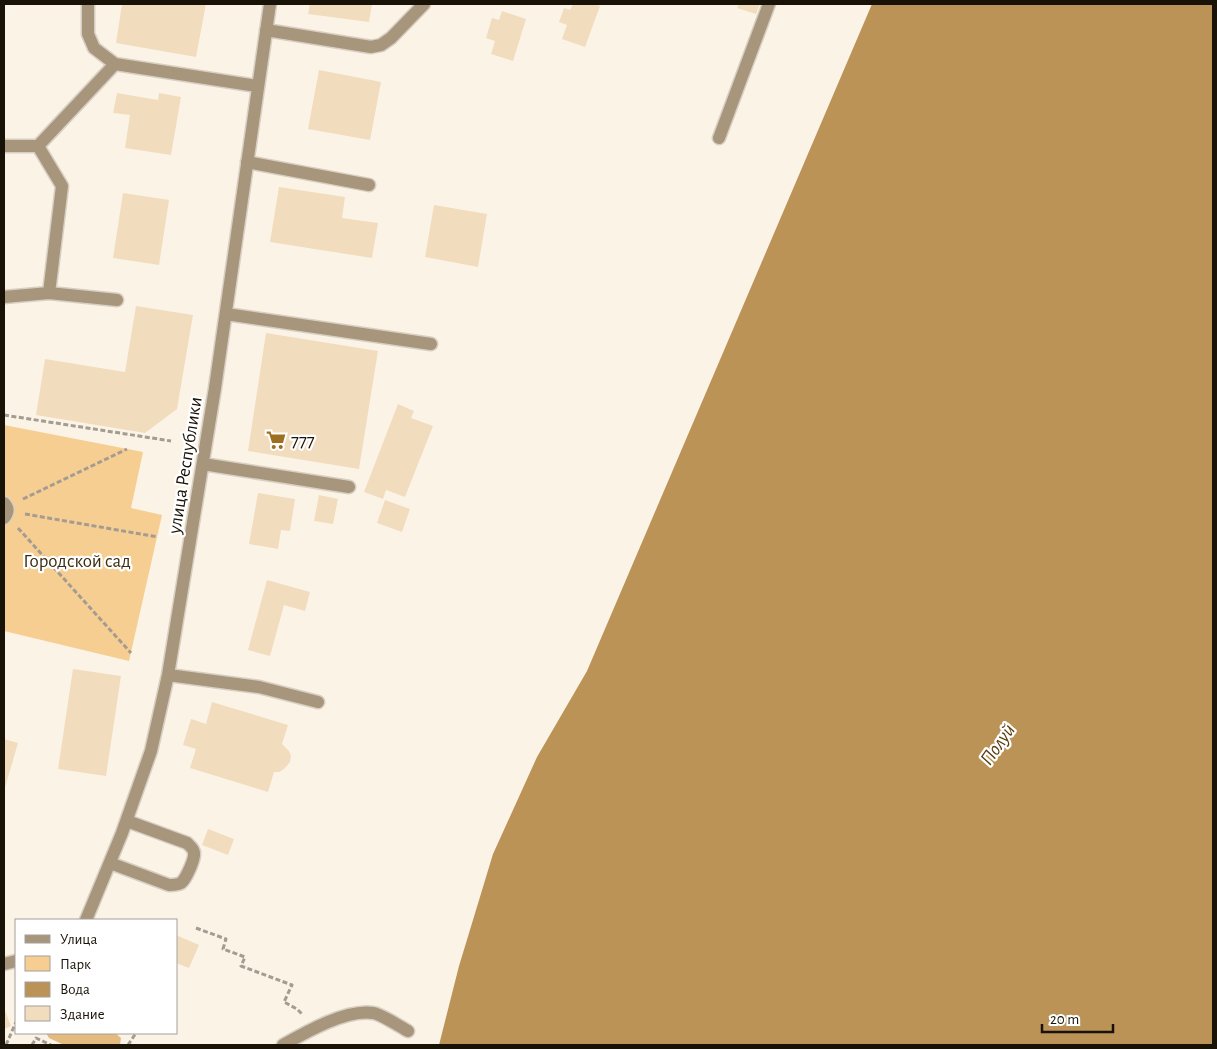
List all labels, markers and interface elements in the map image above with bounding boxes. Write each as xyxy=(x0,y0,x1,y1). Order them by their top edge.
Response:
street label: улица Республики xyxy=(165,395,206,536)
supermarket icon: 777 xyxy=(265,429,287,451)
place label: 777 xyxy=(291,432,315,451)
park label: Городской сад xyxy=(23,552,131,571)
water label: Полуй xyxy=(977,720,1019,769)
legend xyxy=(15,919,178,1034)
text: Улица xyxy=(60,932,97,947)
text: Парк xyxy=(60,957,91,972)
text: Вода xyxy=(60,982,90,997)
scale bar xyxy=(1042,1002,1113,1034)
text: Здание xyxy=(60,1007,105,1022)
text: 20 m xyxy=(1050,1012,1079,1027)

